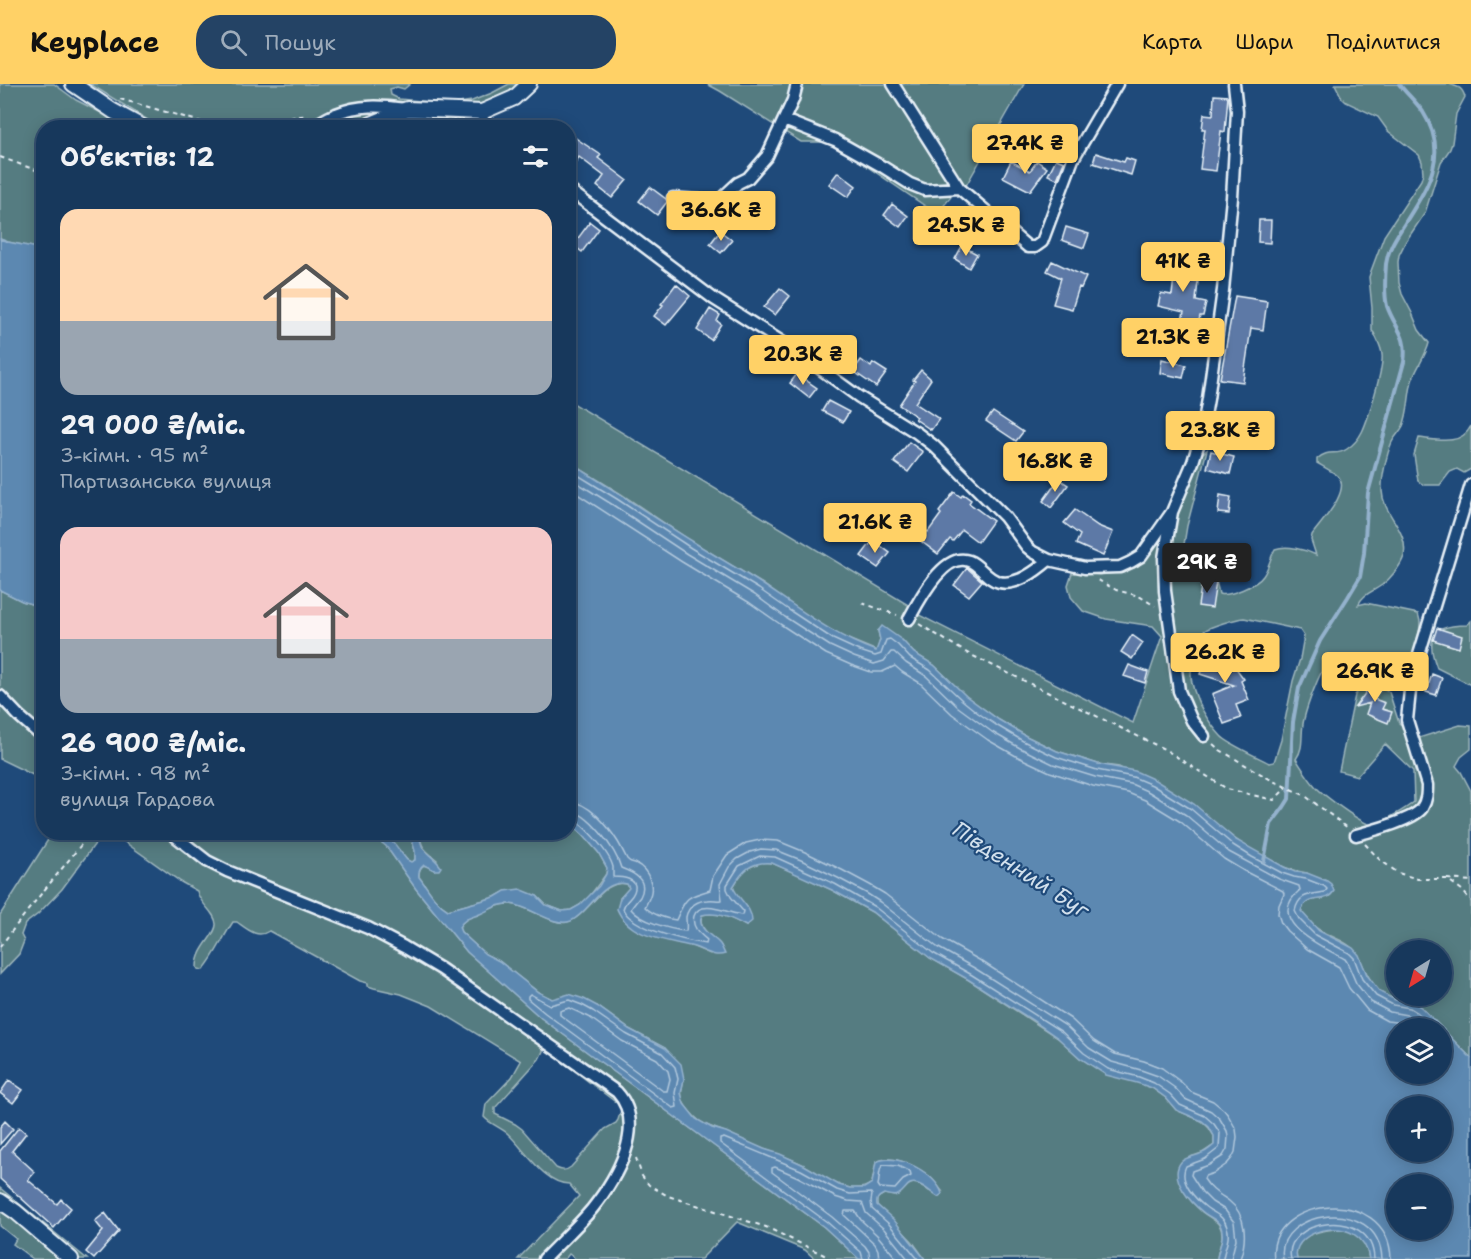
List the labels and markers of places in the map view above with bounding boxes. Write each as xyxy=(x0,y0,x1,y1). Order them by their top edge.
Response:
pin: 27.4K ₴ xyxy=(970,124,1080,175)
pin: 36.6K ₴ xyxy=(666,191,776,242)
pin: 24.5K ₴ xyxy=(911,206,1021,257)
pin: 41K ₴ xyxy=(1141,242,1225,293)
pin: 21.3K ₴ xyxy=(1118,318,1228,369)
pin: 20.3K ₴ xyxy=(748,335,858,386)
pin: 23.8K ₴ xyxy=(1165,411,1275,462)
pin: 16.8K ₴ xyxy=(1000,442,1110,493)
pin: 21.6K ₴ xyxy=(820,503,930,554)
pin: 29K ₴ xyxy=(1165,543,1249,594)
pin: 26.2K ₴ xyxy=(1170,633,1280,684)
pin: 26.9K ₴ xyxy=(1320,652,1430,703)

